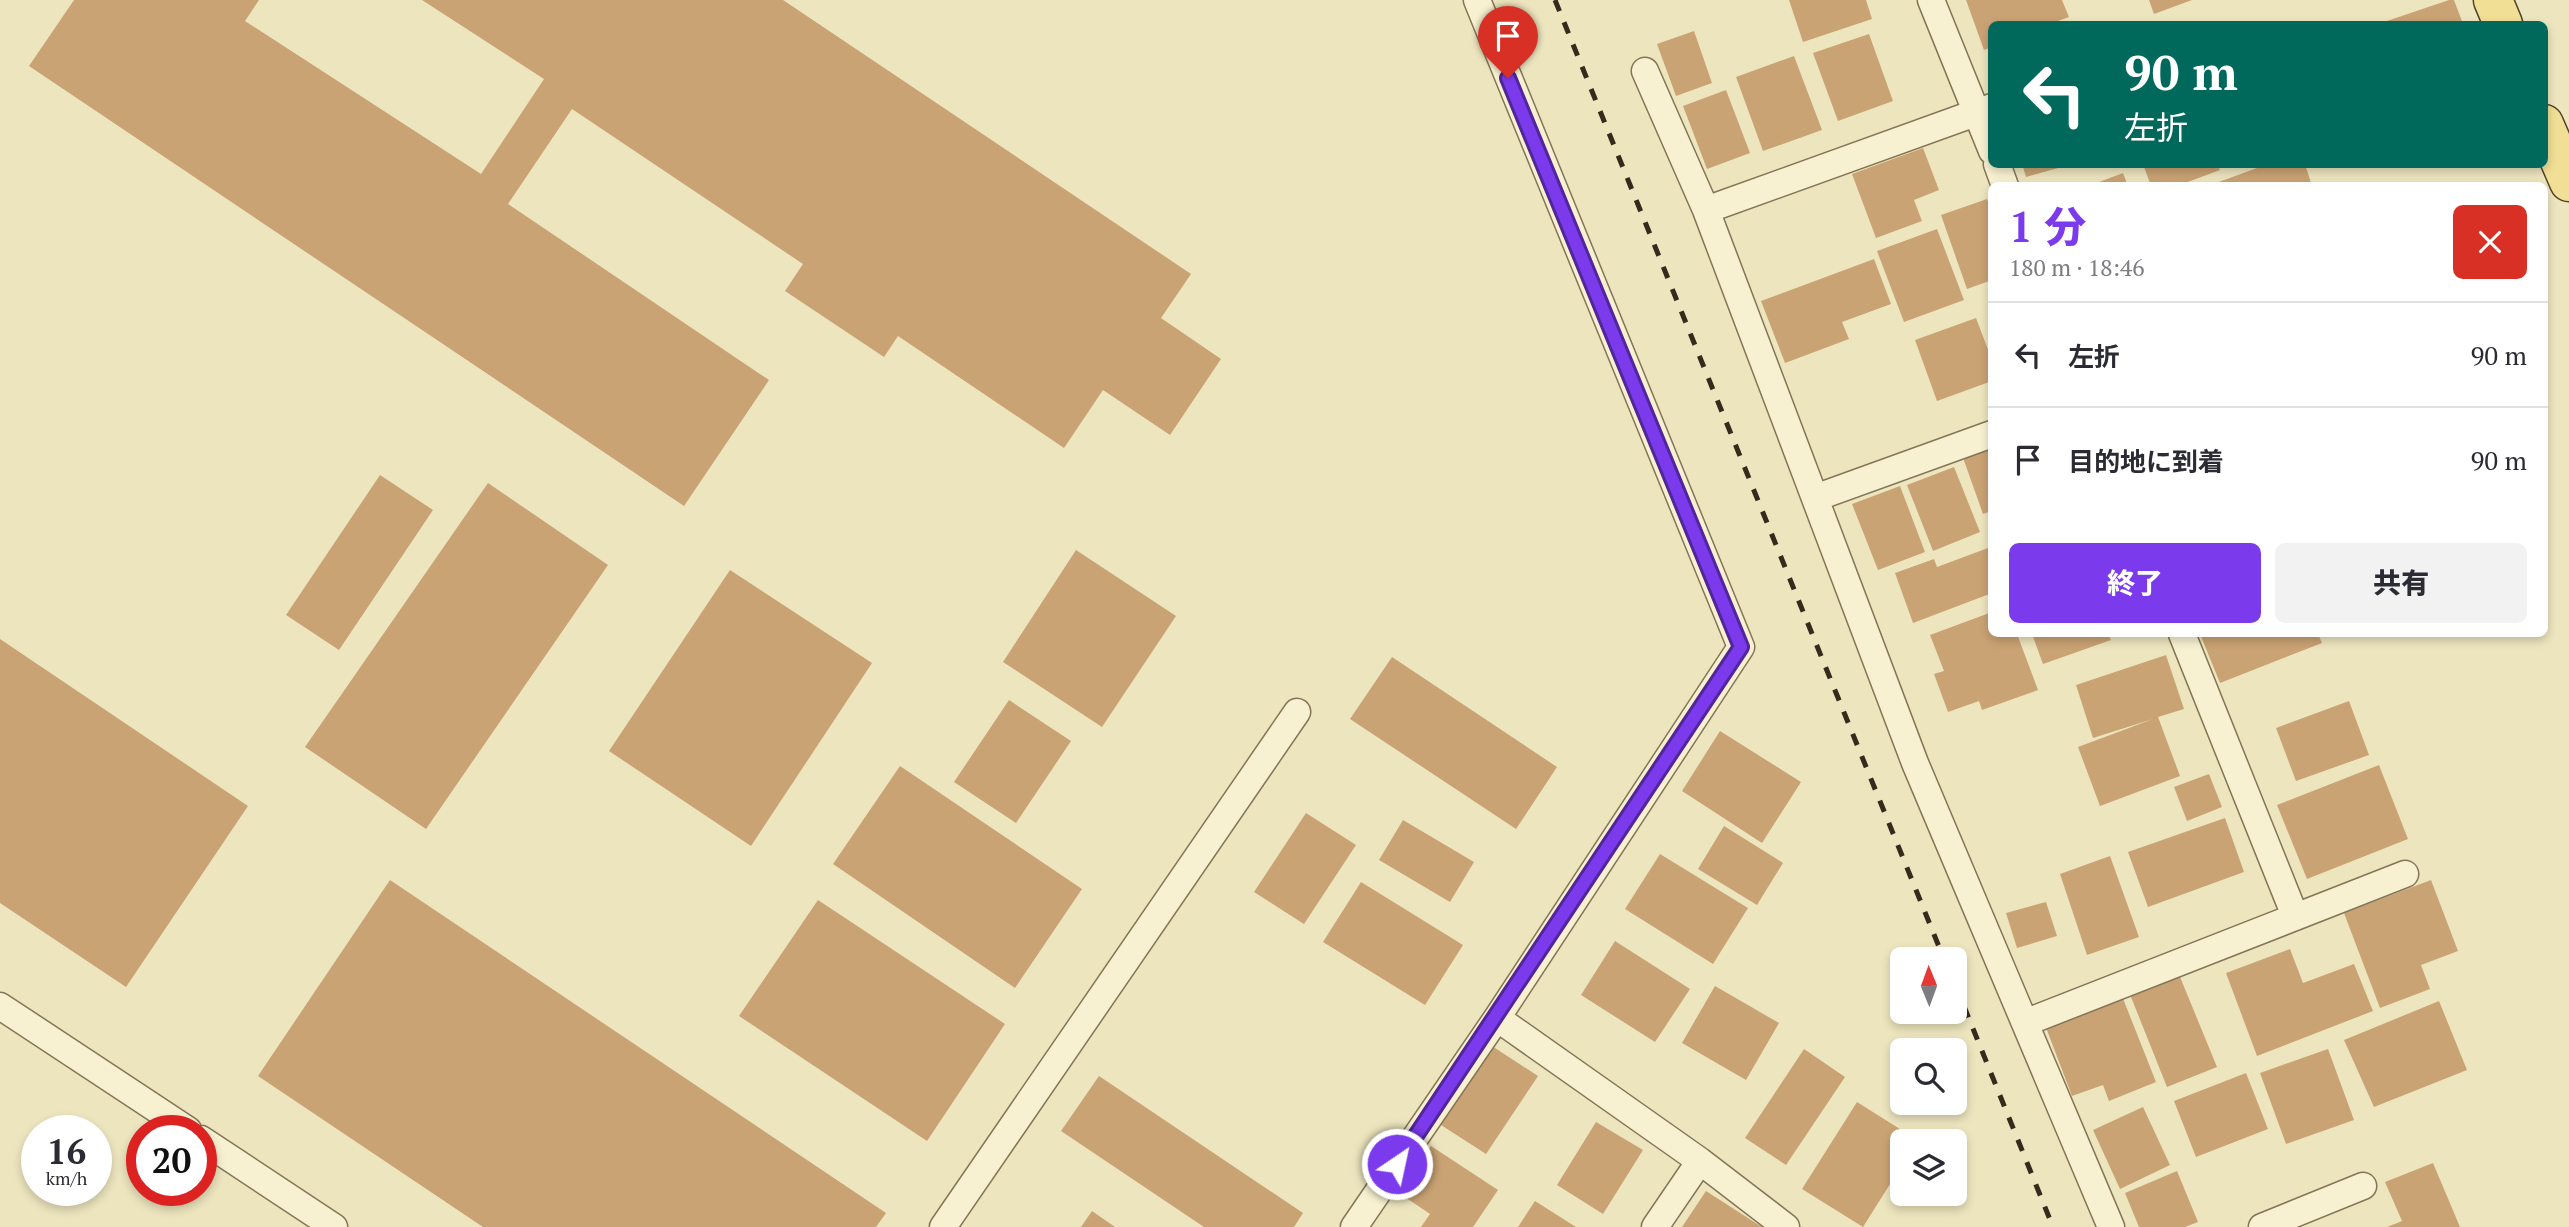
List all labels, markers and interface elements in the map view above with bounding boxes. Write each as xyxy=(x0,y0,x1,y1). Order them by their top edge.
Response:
pin xyxy=(1478,6,1538,78)
icon: arrive xyxy=(1489,17,1527,55)
text: 90 m xyxy=(2124,39,2238,104)
icon: left xyxy=(2009,49,2100,140)
text: 左折 xyxy=(2124,106,2188,148)
text: 1 分 xyxy=(2009,198,2086,254)
button: close xyxy=(2453,205,2527,279)
text: 180 m · 18:46 xyxy=(2009,252,2144,283)
icon: left xyxy=(2009,336,2047,374)
text: 90 m xyxy=(2471,338,2527,372)
text: 左折 xyxy=(2068,339,2120,373)
icon: arrive xyxy=(2009,441,2047,479)
text: 90 m xyxy=(2471,443,2527,477)
text: 目的地に到着 xyxy=(2068,444,2224,478)
button: 終了 xyxy=(2009,543,2261,623)
button: 共有 xyxy=(2275,543,2527,623)
north arrow xyxy=(1890,947,1967,1024)
map controls xyxy=(1890,947,1967,1206)
button: search xyxy=(1890,1038,1967,1115)
speed limit sign: 20 xyxy=(126,1115,217,1206)
position arrow xyxy=(1360,1127,1434,1201)
text: 16 xyxy=(47,1128,86,1174)
button: layers xyxy=(1890,1129,1967,1206)
text: km/h xyxy=(46,1166,87,1190)

